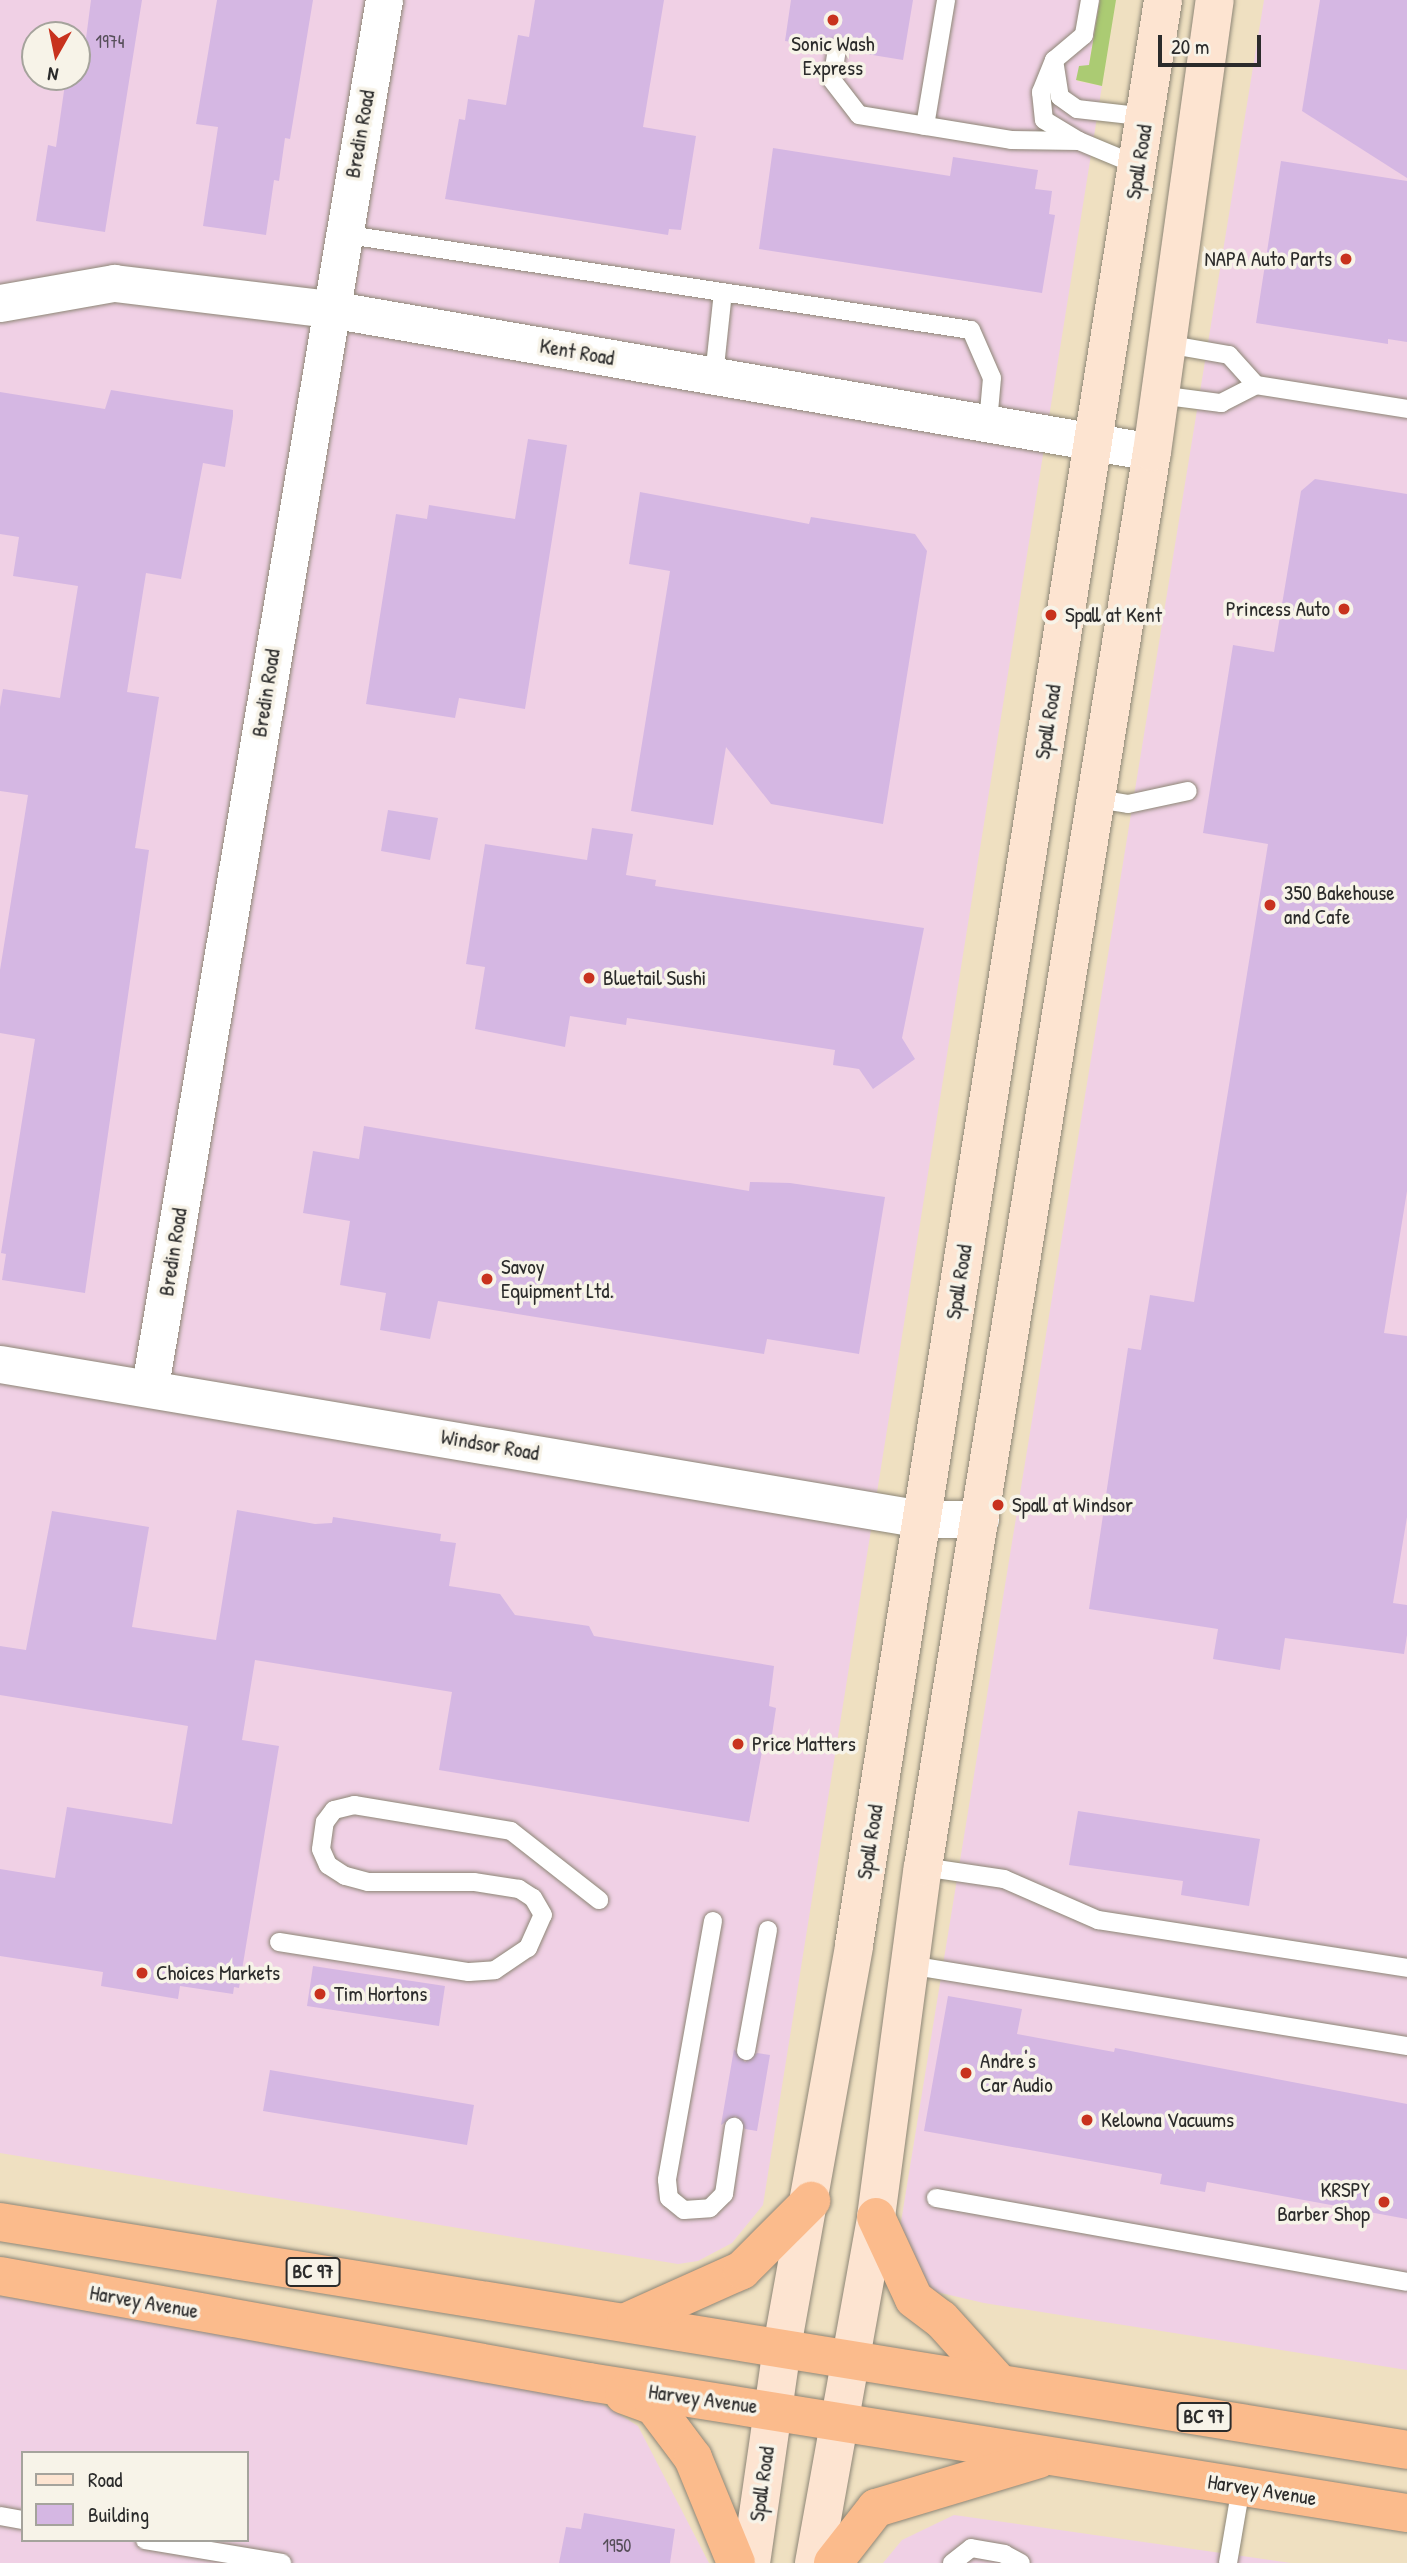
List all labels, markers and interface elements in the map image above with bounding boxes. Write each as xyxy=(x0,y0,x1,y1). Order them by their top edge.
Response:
marker: Sonic Wash Express xyxy=(825,12,841,28)
north arrow xyxy=(21,21,91,91)
scale bar xyxy=(1162,21,1265,65)
house number: 1974 xyxy=(96,31,124,53)
place label: Sonic Wash Express xyxy=(791,31,875,81)
text: 20 m xyxy=(1171,32,1209,61)
text: N xyxy=(46,61,60,88)
street label: Bredin Road xyxy=(340,88,380,180)
street label: Spall Road xyxy=(1121,123,1157,201)
place label: NAPA Auto Parts xyxy=(1205,246,1332,272)
marker: NAPA Auto Parts xyxy=(1338,251,1354,267)
street label: Kent Road xyxy=(538,333,616,371)
place label: Princess Auto xyxy=(1226,596,1330,622)
marker: Princess Auto xyxy=(1336,601,1352,617)
place label: Spall at Kent xyxy=(1065,602,1162,628)
marker: Spall at Kent xyxy=(1043,607,1059,623)
street label: Bredin Road xyxy=(247,647,285,739)
street label: Spall Road xyxy=(1030,683,1066,761)
place label: 350 Bakehouse and Cafe xyxy=(1284,880,1395,930)
marker: 350 Bakehouse and Cafe xyxy=(1262,897,1278,913)
place label: Bluetail Sushi xyxy=(603,965,706,991)
marker: Bluetail Sushi xyxy=(581,970,597,986)
street label: Bredin Road xyxy=(154,1206,192,1298)
street label: Spall Road xyxy=(941,1243,977,1321)
place label: Savoy Equipment Ltd. xyxy=(501,1254,614,1304)
marker: Savoy Equipment Ltd. xyxy=(479,1271,495,1287)
street label: Windsor Road xyxy=(439,1424,541,1466)
place label: Spall at Windsor xyxy=(1012,1492,1133,1518)
marker: Spall at Windsor xyxy=(990,1497,1006,1513)
place label: Price Matters xyxy=(752,1731,856,1757)
marker: Price Matters xyxy=(730,1736,746,1752)
street label: Spall Road xyxy=(852,1803,888,1881)
place label: Choices Markets xyxy=(156,1960,280,1986)
marker: Choices Markets xyxy=(134,1965,150,1981)
place label: Tim Hortons xyxy=(334,1981,427,2007)
marker: Tim Hortons xyxy=(312,1986,328,2002)
place label: Andre's Car Audio xyxy=(980,2048,1053,2098)
marker: Andre's Car Audio xyxy=(958,2065,974,2081)
place label: Kelowna Vacuums xyxy=(1101,2107,1234,2133)
marker: Kelowna Vacuums xyxy=(1079,2112,1095,2128)
place label: KRSPY Barber Shop xyxy=(1277,2177,1370,2227)
marker: KRSPY Barber Shop xyxy=(1376,2194,1392,2210)
road number: BC 97 xyxy=(285,2256,341,2288)
street label: Harvey Avenue xyxy=(88,2280,200,2324)
street label: Harvey Avenue xyxy=(647,2379,759,2419)
road number: BC 97 xyxy=(1176,2402,1232,2432)
street label: Spall Road xyxy=(744,2445,780,2523)
legend xyxy=(21,2451,248,2542)
text: Road xyxy=(88,2465,122,2494)
street label: Harvey Avenue xyxy=(1206,2469,1318,2511)
text: Building xyxy=(88,2500,149,2529)
house number: 1950 xyxy=(603,2535,631,2557)

